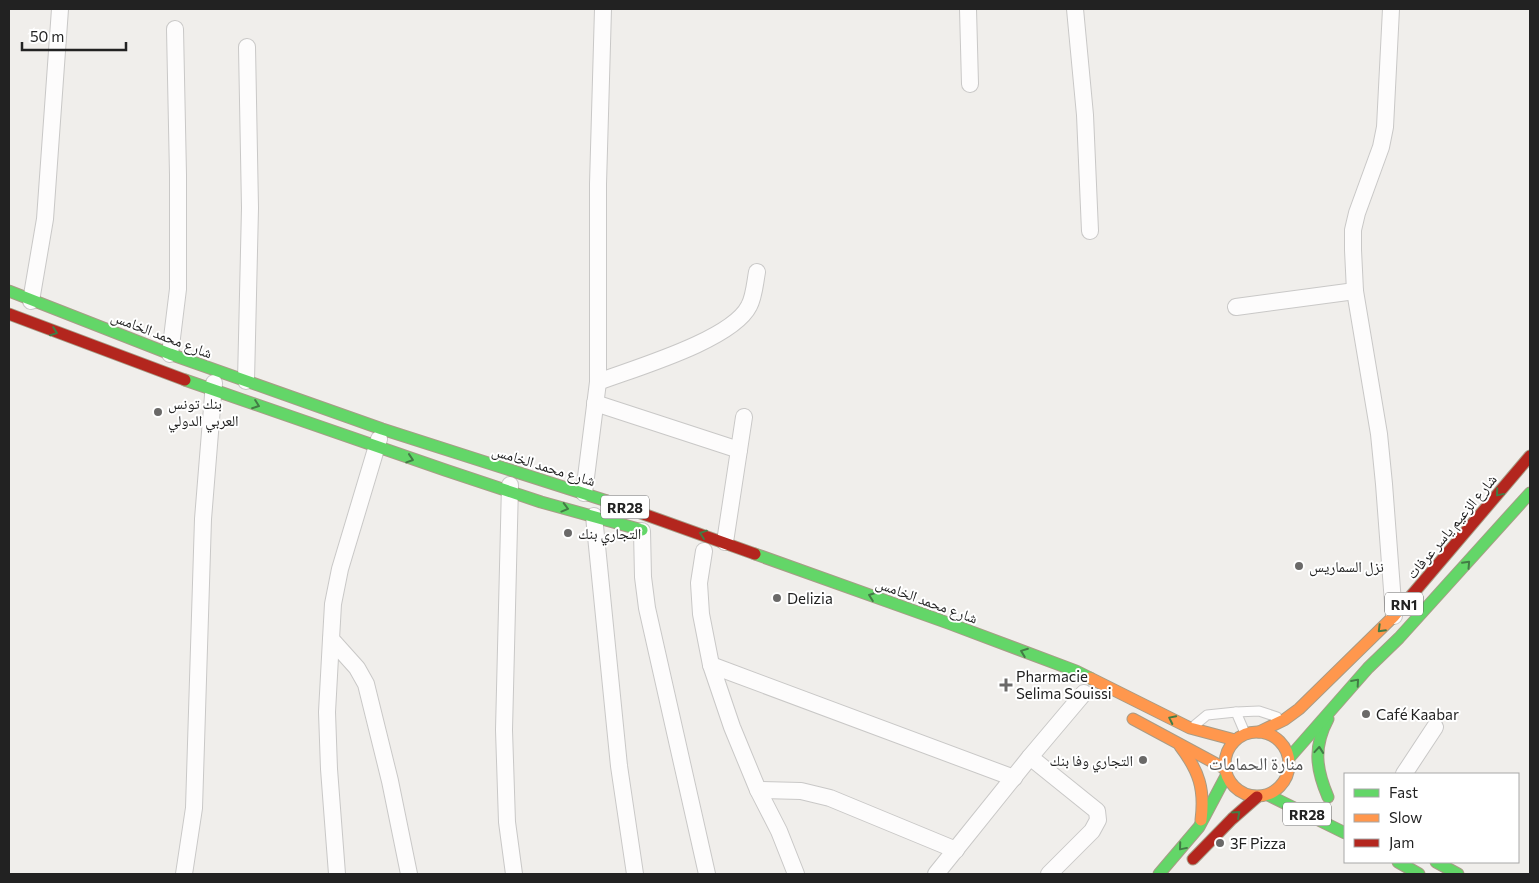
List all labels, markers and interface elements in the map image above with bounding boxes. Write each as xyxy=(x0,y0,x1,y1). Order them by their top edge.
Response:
scale bar xyxy=(22,20,126,52)
text: 50 m xyxy=(30,27,64,45)
street label: شارع محمد الخامس xyxy=(108,306,215,363)
one-way arrow xyxy=(50,326,58,336)
place label: بنك تونس العربي الدولي xyxy=(168,394,239,433)
one-way arrow xyxy=(252,399,260,409)
marker: بنك تونس العربي الدولي xyxy=(152,406,164,418)
street label: شارع محمد الخامس xyxy=(490,441,598,491)
one-way arrow xyxy=(405,453,413,463)
street label: شارع الزعيم ياسر عرفات xyxy=(1402,470,1502,583)
one-way arrow xyxy=(1495,488,1504,497)
road number: RR28 xyxy=(601,496,649,518)
one-way arrow xyxy=(560,502,569,513)
place label: التجاري بنك xyxy=(578,524,641,546)
marker: التجاري بنك xyxy=(562,527,574,539)
one-way arrow xyxy=(699,530,707,540)
place label: نزل السماريس xyxy=(1309,557,1384,577)
marker: نزل السماريس xyxy=(1293,560,1305,572)
one-way arrow xyxy=(1461,561,1470,570)
street label: شارع محمد الخامس xyxy=(873,573,980,629)
place label: Delizia xyxy=(787,589,833,607)
marker: Delizia xyxy=(771,592,783,604)
one-way arrow xyxy=(868,592,877,602)
road number: RN1 xyxy=(1385,592,1423,616)
one-way arrow xyxy=(1377,623,1386,632)
one-way arrow xyxy=(1020,648,1029,658)
place label: Pharmacie Selima Souissi xyxy=(1016,667,1112,702)
marker: Pharmacie Selima Souissi xyxy=(1000,679,1012,691)
one-way arrow xyxy=(1350,679,1359,688)
place label: Café Kaabar xyxy=(1376,705,1459,723)
marker: Café Kaabar xyxy=(1360,708,1372,720)
one-way arrow xyxy=(1168,715,1177,725)
one-way arrow xyxy=(1313,746,1324,754)
place label: التجاري وفا بنك xyxy=(1050,751,1133,773)
district label: منارة الحمامات xyxy=(1209,752,1303,774)
marker: التجاري وفا بنك xyxy=(1137,754,1149,766)
legend xyxy=(1344,773,1519,863)
text: Fast xyxy=(1389,783,1418,801)
road number: RR28 xyxy=(1283,802,1331,826)
text: Slow xyxy=(1389,808,1422,826)
one-way arrow xyxy=(1232,811,1241,820)
text: Jam xyxy=(1389,833,1414,851)
place label: 3F Pizza xyxy=(1230,834,1286,852)
marker: 3F Pizza xyxy=(1214,837,1226,849)
one-way arrow xyxy=(1180,841,1188,850)

